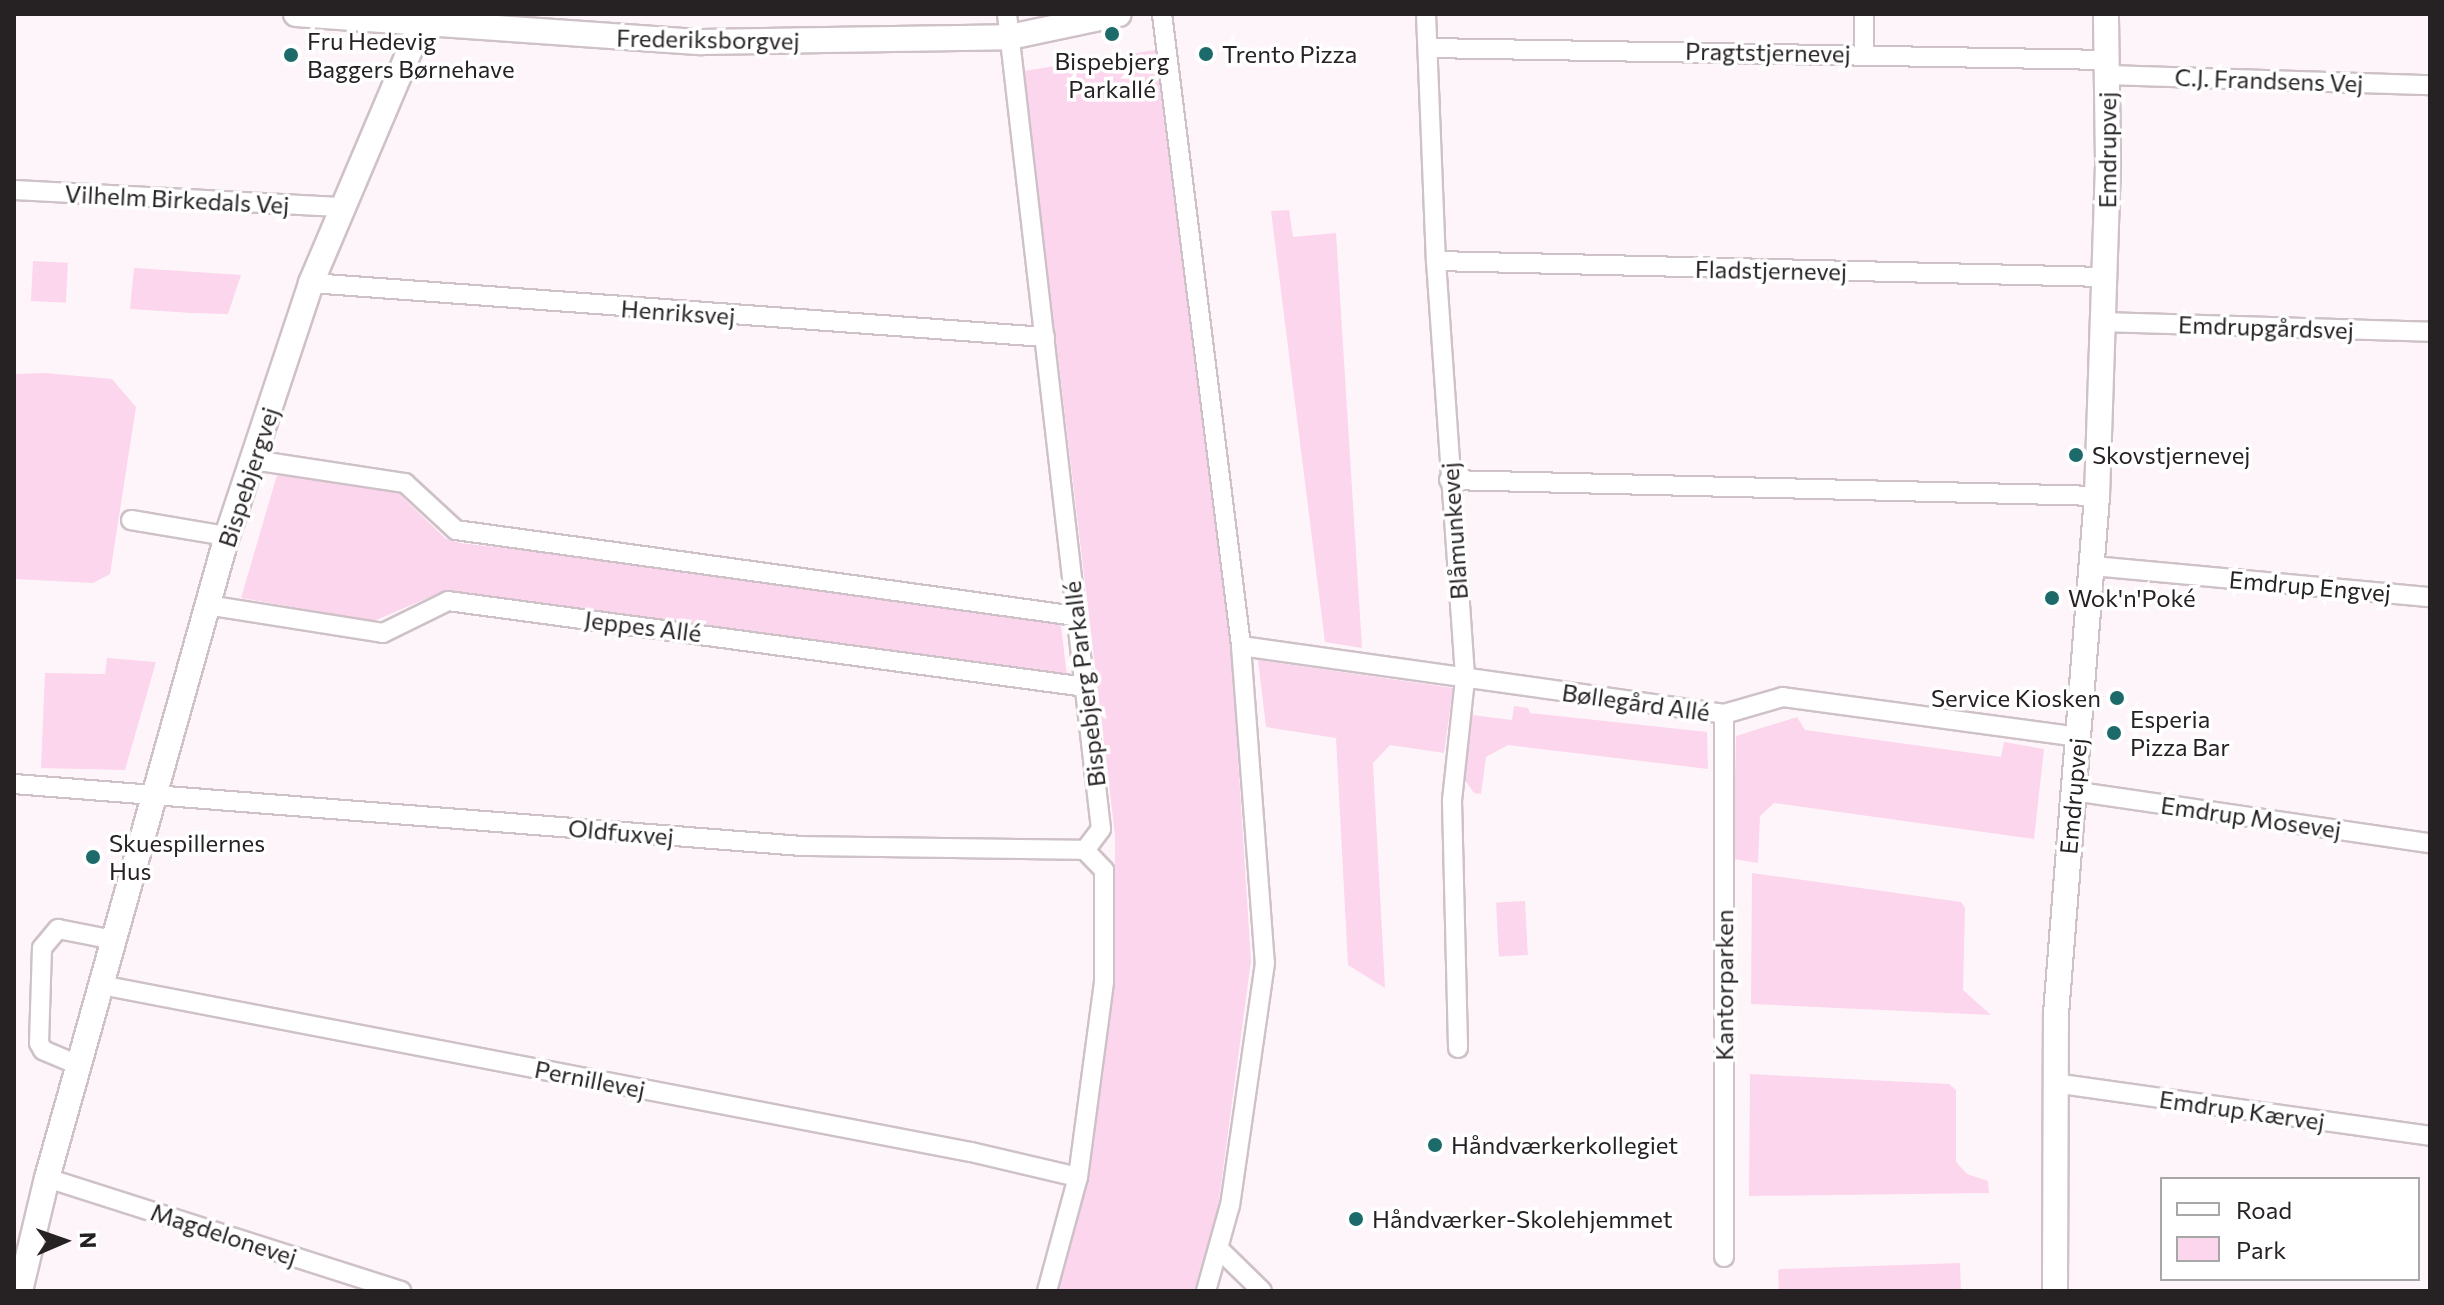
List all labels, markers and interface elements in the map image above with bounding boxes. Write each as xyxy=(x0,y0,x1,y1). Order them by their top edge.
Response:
street label: Frederiksborgvej xyxy=(616,23,800,55)
marker: Bispebjerg Parkallé xyxy=(1103,25,1121,43)
place label: Fru Hedevig Baggers Børnehave xyxy=(307,27,515,83)
street label: Pragtstjernevej xyxy=(1685,36,1851,68)
place label: Trento Pizza xyxy=(1222,40,1357,68)
marker: Trento Pizza xyxy=(1197,45,1215,63)
marker: Fru Hedevig Baggers Børnehave xyxy=(282,46,300,64)
place label: Bispebjerg Parkallé xyxy=(1054,47,1170,103)
street label: C.J. Frandsens Vej xyxy=(2174,62,2364,98)
street label: Emdrupvej xyxy=(2093,92,2121,208)
street label: Vilhelm Birkedals Vej xyxy=(64,179,290,219)
street label: Fladstjernevej xyxy=(1695,254,1847,286)
street label: Henriksvej xyxy=(620,294,736,330)
street label: Emdrupgårdsvej xyxy=(2178,310,2354,344)
street label: Bispebjergvej xyxy=(212,403,284,551)
place label: Skovstjernevej xyxy=(2092,441,2250,469)
marker: Skovstjernevej xyxy=(2067,446,2085,464)
street label: Blåmunkevej xyxy=(1435,461,1473,601)
street label: Emdrup Engvej xyxy=(2228,565,2392,607)
street label: Bispebjerg Parkallé xyxy=(1057,579,1111,789)
place label: Wok'n'Poké xyxy=(2068,584,2196,612)
marker: Wok'n'Poké xyxy=(2043,589,2061,607)
street label: Jeppes Allé xyxy=(583,605,703,647)
street label: Bøllegård Allé xyxy=(1560,677,1712,727)
place label: Service Kiosken xyxy=(1931,684,2101,712)
marker: Service Kiosken xyxy=(2108,689,2126,707)
place label: Esperia Pizza Bar xyxy=(2130,705,2230,761)
marker: Esperia Pizza Bar xyxy=(2105,724,2123,742)
street label: Emdrupvej xyxy=(2054,737,2092,855)
street label: Emdrup Mosevej xyxy=(2159,790,2343,844)
street label: Oldfuxvej xyxy=(567,813,675,851)
place label: Skuespillernes Hus xyxy=(109,829,265,885)
marker: Skuespillernes Hus xyxy=(84,848,102,866)
street label: Kantorparken xyxy=(1710,909,1738,1061)
street label: Pernillevej xyxy=(532,1054,648,1104)
street label: Emdrup Kærvej xyxy=(2157,1084,2327,1136)
place label: Håndværkerkollegiet xyxy=(1451,1131,1678,1159)
marker: Håndværkerkollegiet xyxy=(1426,1136,1444,1154)
legend xyxy=(2160,1177,2420,1281)
text: Road xyxy=(2236,1195,2292,1224)
street label: Magdelonevej xyxy=(147,1197,301,1271)
north arrow xyxy=(24,1201,104,1281)
place label: Håndværker-Skolehjemmet xyxy=(1372,1205,1672,1233)
marker: Håndværker-Skolehjemmet xyxy=(1347,1210,1365,1228)
text: N xyxy=(75,1231,102,1249)
text: Park xyxy=(2236,1235,2286,1264)

